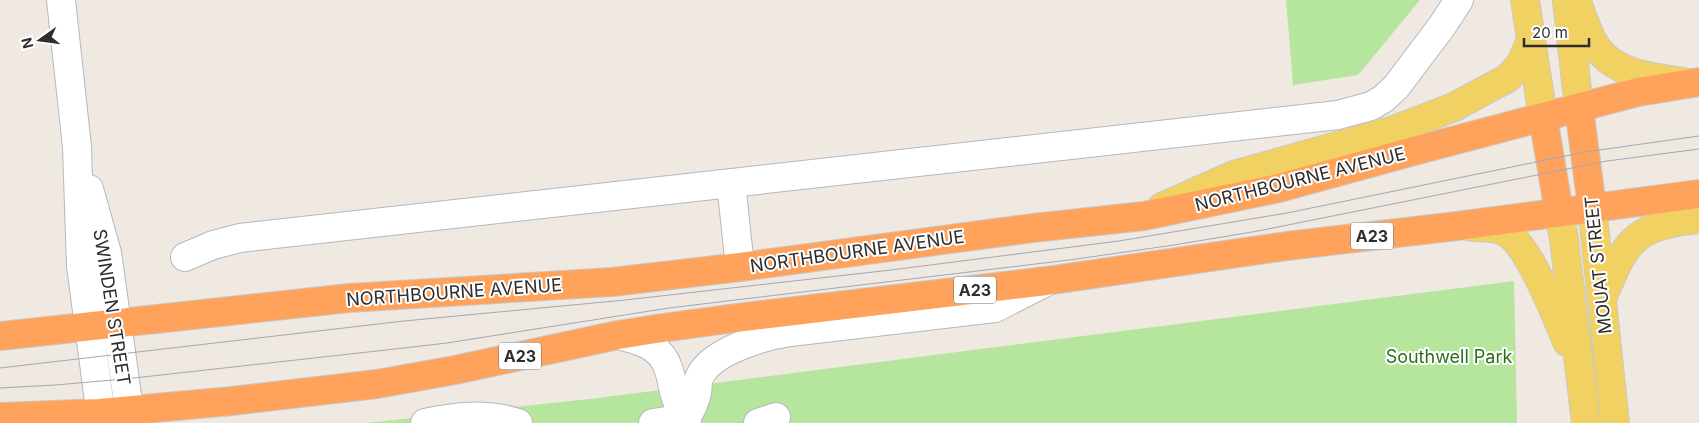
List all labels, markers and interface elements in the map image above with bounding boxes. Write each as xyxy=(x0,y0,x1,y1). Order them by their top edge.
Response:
north arrow xyxy=(15,15,65,65)
scale bar xyxy=(1524,15,1589,47)
text: 20 m xyxy=(1532,23,1568,42)
text: N xyxy=(17,36,36,50)
street label: NORTHBOURNE AVENUE xyxy=(1193,143,1407,215)
street label: MOUAT STREET xyxy=(1580,195,1616,335)
road number: A23 xyxy=(1351,222,1393,250)
street label: NORTHBOURNE AVENUE xyxy=(749,226,965,276)
street label: SWINDEN STREET xyxy=(89,227,135,387)
street label: NORTHBOURNE AVENUE xyxy=(345,274,563,310)
road number: A23 xyxy=(954,276,996,304)
road number: A23 xyxy=(499,342,541,370)
park label: Southwell Park xyxy=(1386,346,1512,367)

